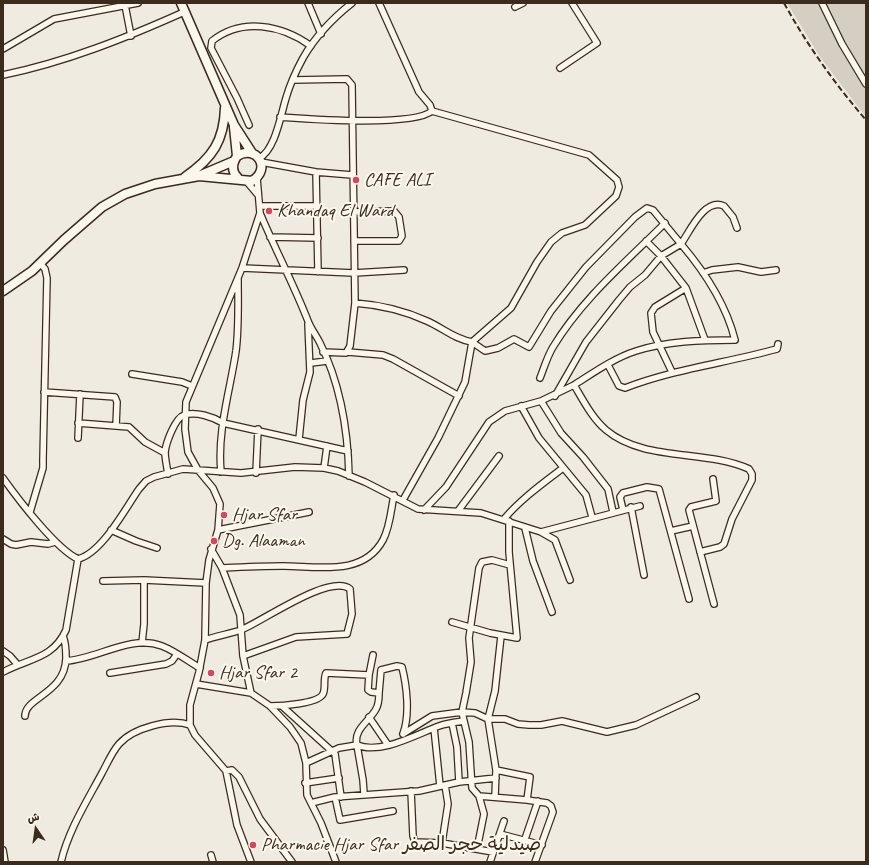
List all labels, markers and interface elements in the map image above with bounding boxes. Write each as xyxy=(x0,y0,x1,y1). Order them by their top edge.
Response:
place label: CAFE ALI xyxy=(364,169,431,191)
marker: CAFE ALI xyxy=(351,175,361,185)
place label: Khandaq El Ward xyxy=(277,200,393,222)
marker: Khandaq El Ward xyxy=(264,206,274,216)
place label: Hjar Sfar xyxy=(232,504,297,526)
marker: Hjar Sfar xyxy=(219,510,229,520)
place label: Dg. Alaaman xyxy=(222,530,305,552)
marker: Dg. Alaaman xyxy=(209,536,219,546)
place label: Hjar Sfar 2 xyxy=(219,662,297,684)
marker: Hjar Sfar 2 xyxy=(206,668,216,678)
north arrow xyxy=(16,809,56,849)
text: ش xyxy=(26,809,41,825)
place label: Pharmacie Hjar Sfar صيدلية حجر الصفر xyxy=(261,834,541,856)
marker: Pharmacie Hjar Sfar صيدلية حجر الصفر xyxy=(248,840,258,850)

